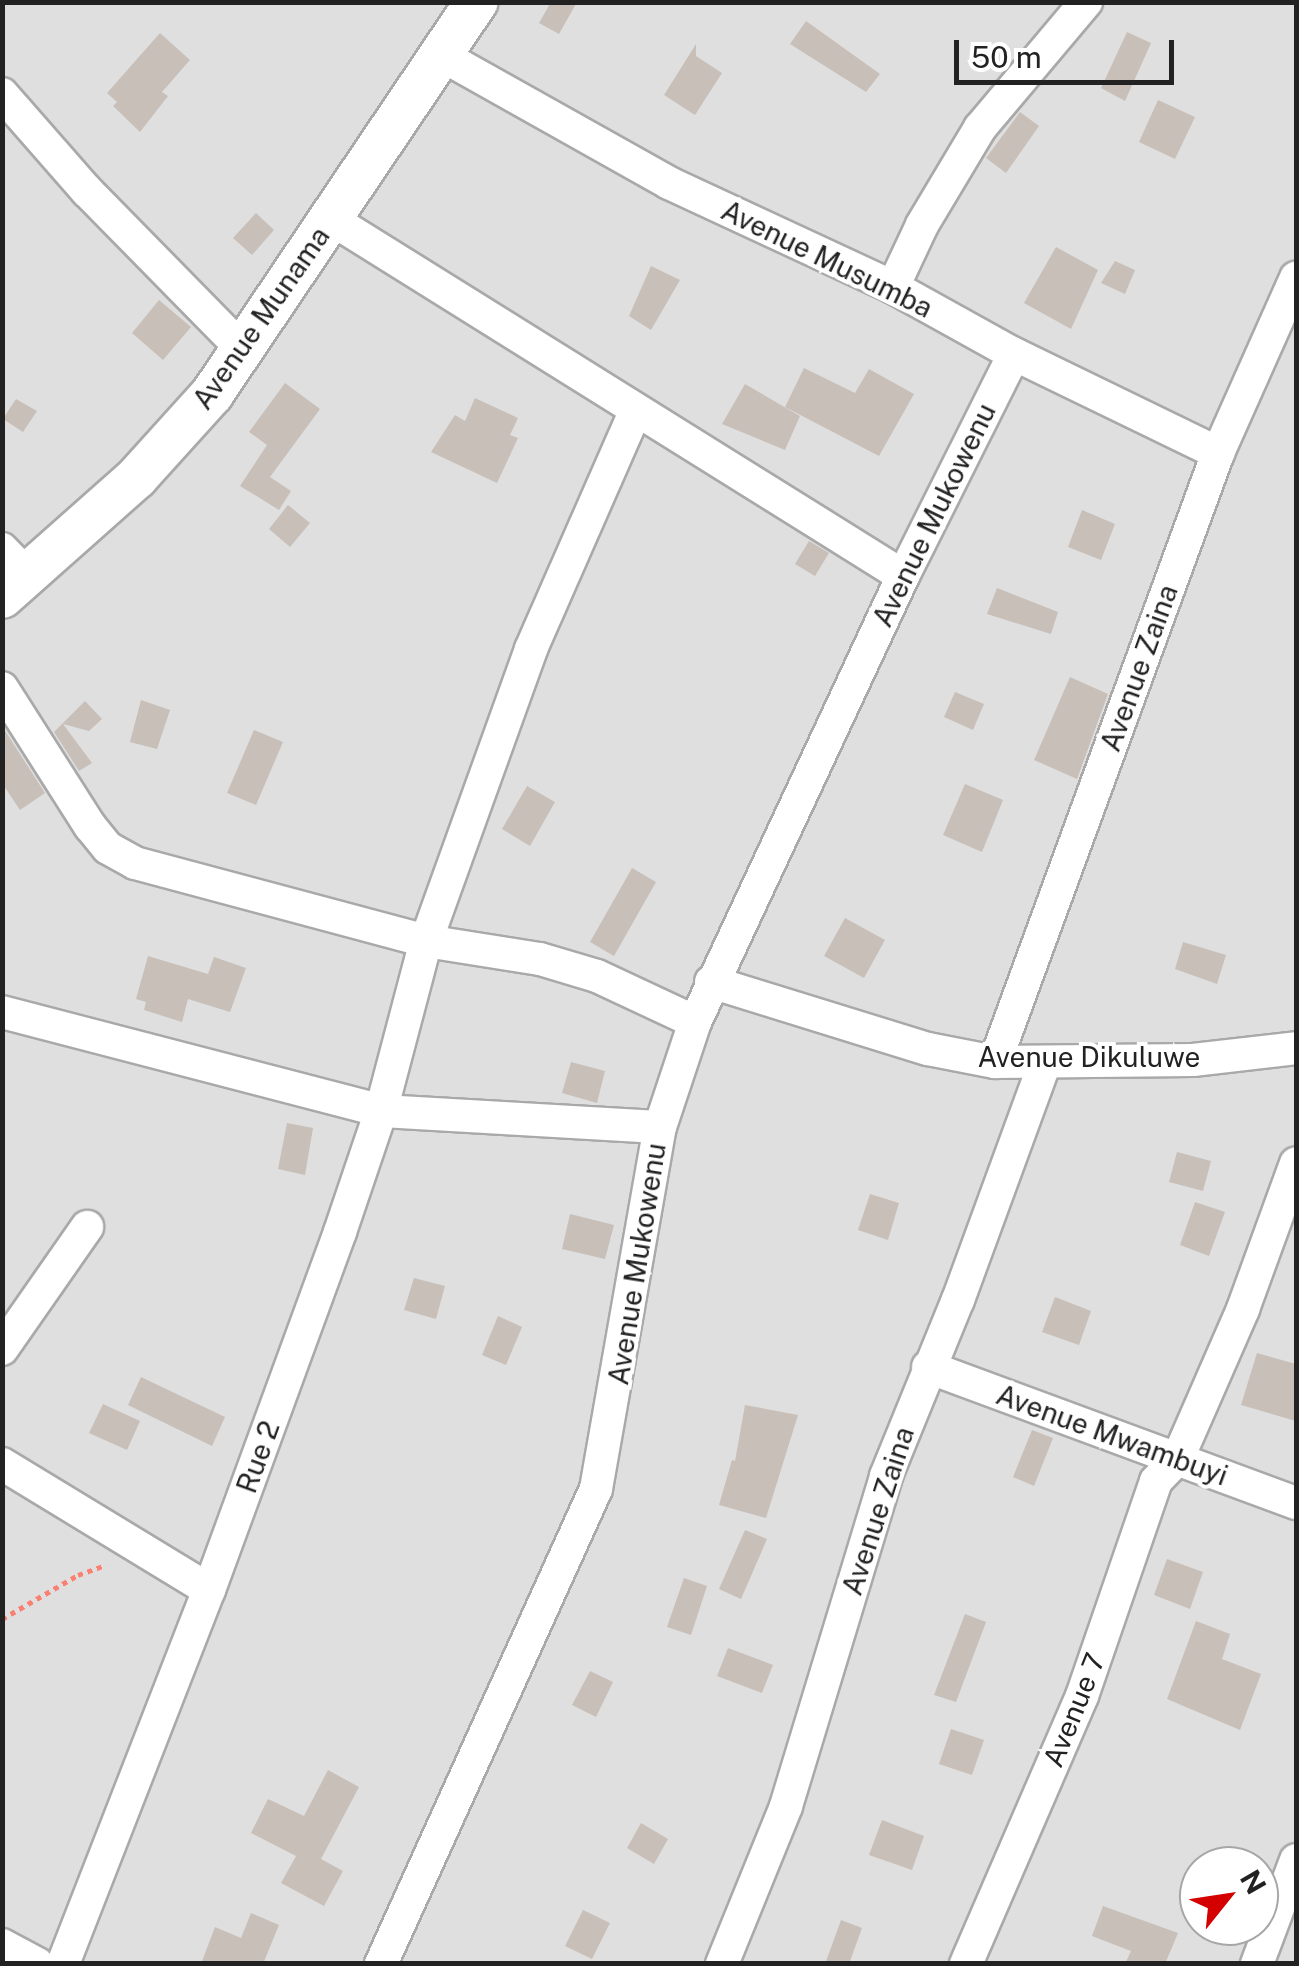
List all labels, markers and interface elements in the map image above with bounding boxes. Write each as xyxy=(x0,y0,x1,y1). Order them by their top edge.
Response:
scale bar xyxy=(959,20,1179,82)
text: 50 m xyxy=(971,39,1042,75)
street label: Avenue Musumba xyxy=(716,193,938,325)
street label: Avenue Munama xyxy=(185,220,337,416)
street label: Avenue Mukowenu xyxy=(865,398,1003,632)
street label: Avenue Zaina xyxy=(1093,580,1185,756)
street label: Avenue Dikuluwe xyxy=(977,1040,1201,1074)
street label: Avenue Mukowenu xyxy=(601,1141,673,1387)
street label: Avenue Mwambuyi xyxy=(992,1378,1232,1492)
street label: Rue 2 xyxy=(230,1416,286,1498)
street label: Avenue Zaina xyxy=(835,1423,921,1599)
street label: Avenue 7 xyxy=(1036,1648,1112,1772)
north arrow xyxy=(1179,1846,1279,1946)
text: N xyxy=(1234,1864,1273,1899)

